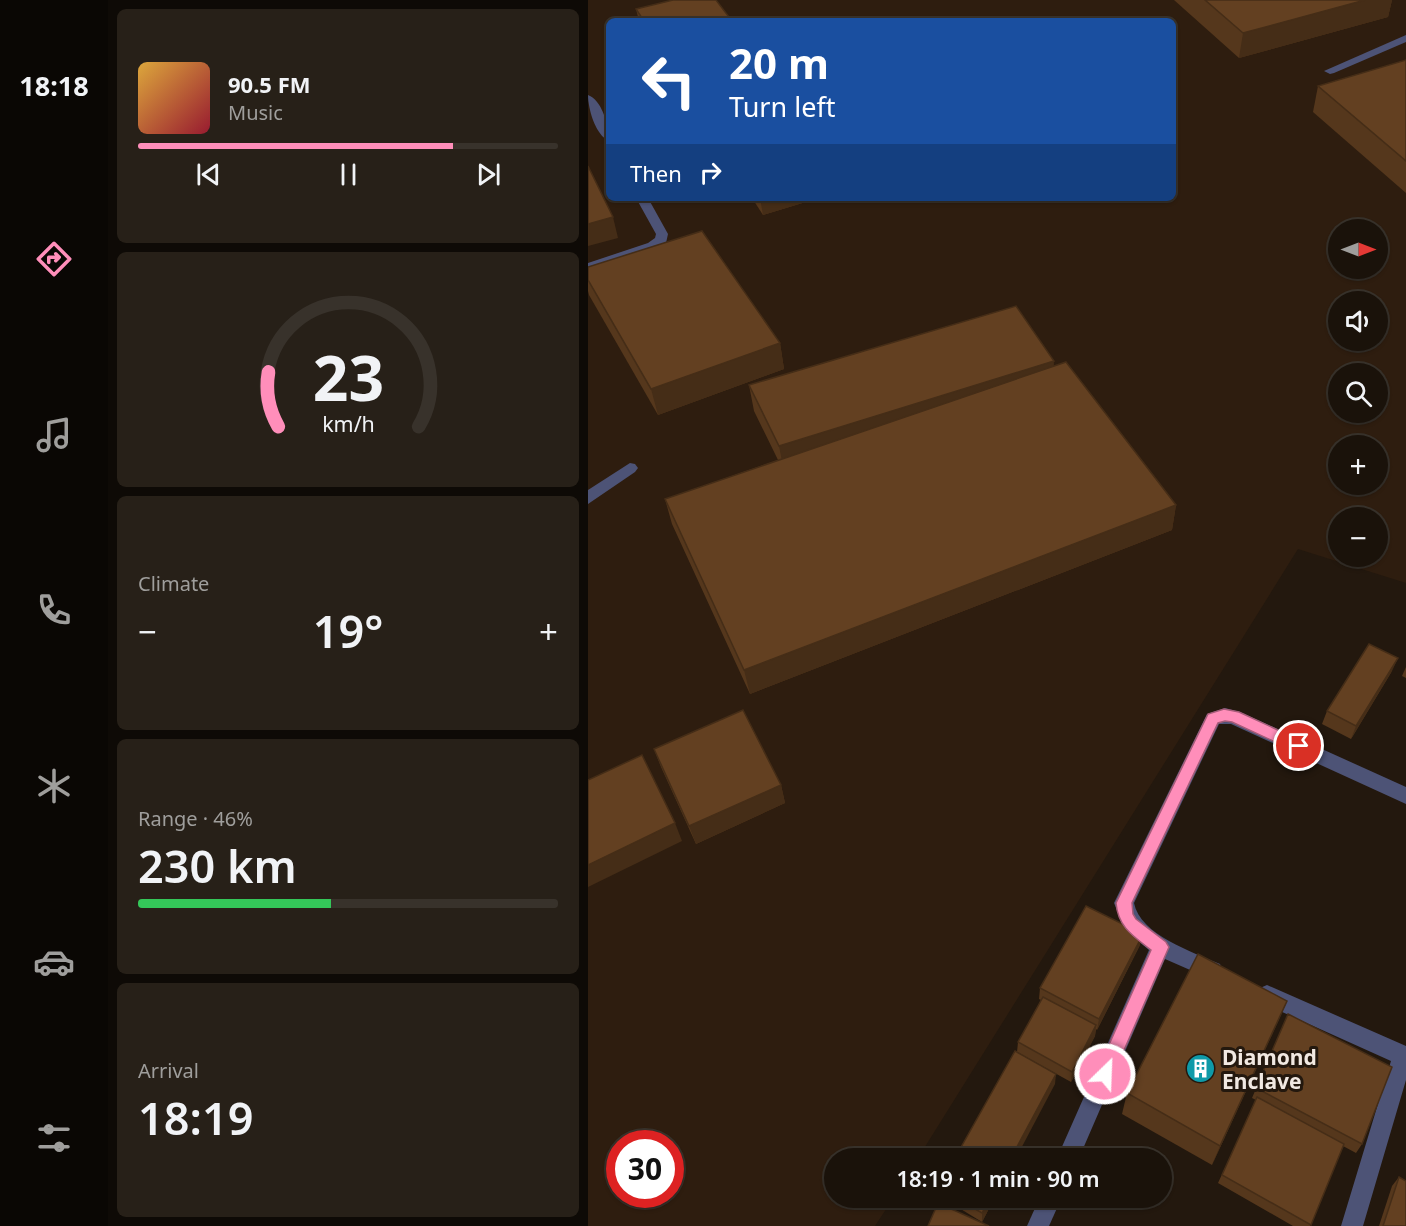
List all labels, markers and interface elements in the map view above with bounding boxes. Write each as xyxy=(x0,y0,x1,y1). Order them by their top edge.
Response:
text: 20 m xyxy=(729,34,829,91)
icon: left xyxy=(630,42,708,120)
text: 18:18 xyxy=(19,67,89,104)
text: 90.5 FM xyxy=(228,69,310,99)
text: Turn left xyxy=(729,88,835,125)
text: Music xyxy=(228,99,283,126)
icon: right xyxy=(694,156,727,189)
icon: previous xyxy=(192,158,225,191)
icon: pause xyxy=(332,158,365,191)
icon: next xyxy=(472,158,505,191)
text: Then xyxy=(630,158,682,188)
north arrow xyxy=(1328,219,1388,279)
map controls xyxy=(1328,219,1388,567)
icon: directions xyxy=(33,238,75,280)
button: sound xyxy=(1328,291,1388,351)
text: 23 xyxy=(312,334,384,419)
button: search xyxy=(1328,363,1388,423)
text: km/h xyxy=(322,409,374,438)
icon: music xyxy=(33,414,75,456)
button: + xyxy=(1328,435,1388,495)
button: − xyxy=(1328,507,1388,567)
text: Climate xyxy=(138,570,209,597)
icon: phone xyxy=(33,589,75,631)
text: 19° xyxy=(313,600,383,661)
text: − xyxy=(138,609,157,654)
text: + xyxy=(539,609,558,654)
pin xyxy=(1273,720,1324,771)
icon: arrive xyxy=(1282,729,1315,762)
icon: climate xyxy=(33,765,75,807)
text: Range · 46% xyxy=(138,805,253,832)
text: 230 km xyxy=(138,835,297,896)
icon: car xyxy=(33,941,75,983)
position arrow xyxy=(1073,1042,1137,1106)
place label: Diamond Enclave xyxy=(1222,1043,1317,1095)
building icon: Diamond Enclave xyxy=(1185,1053,1217,1085)
text: Arrival xyxy=(138,1057,199,1084)
text: 18:19 xyxy=(138,1087,253,1148)
icon: filters xyxy=(33,1117,75,1159)
speed limit sign: 30 xyxy=(606,1130,684,1208)
text: 18:19 · 1 min · 90 m xyxy=(896,1163,1100,1193)

